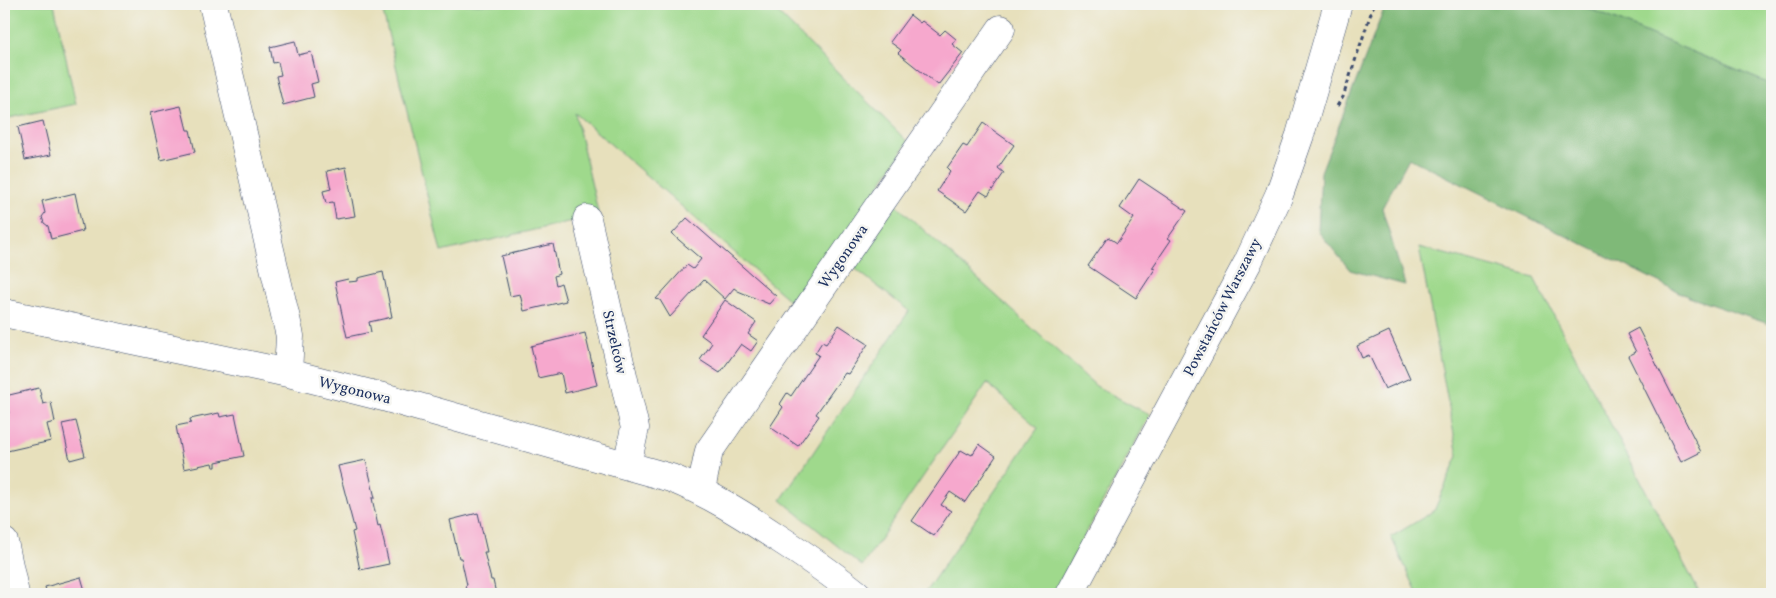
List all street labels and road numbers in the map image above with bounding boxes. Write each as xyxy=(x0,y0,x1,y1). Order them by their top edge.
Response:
street label: Wygonowa xyxy=(814,220,874,293)
street label: Powstańców Warszawy xyxy=(1179,235,1267,380)
street label: Strzelców xyxy=(596,308,631,377)
street label: Wygonowa xyxy=(316,372,393,411)

